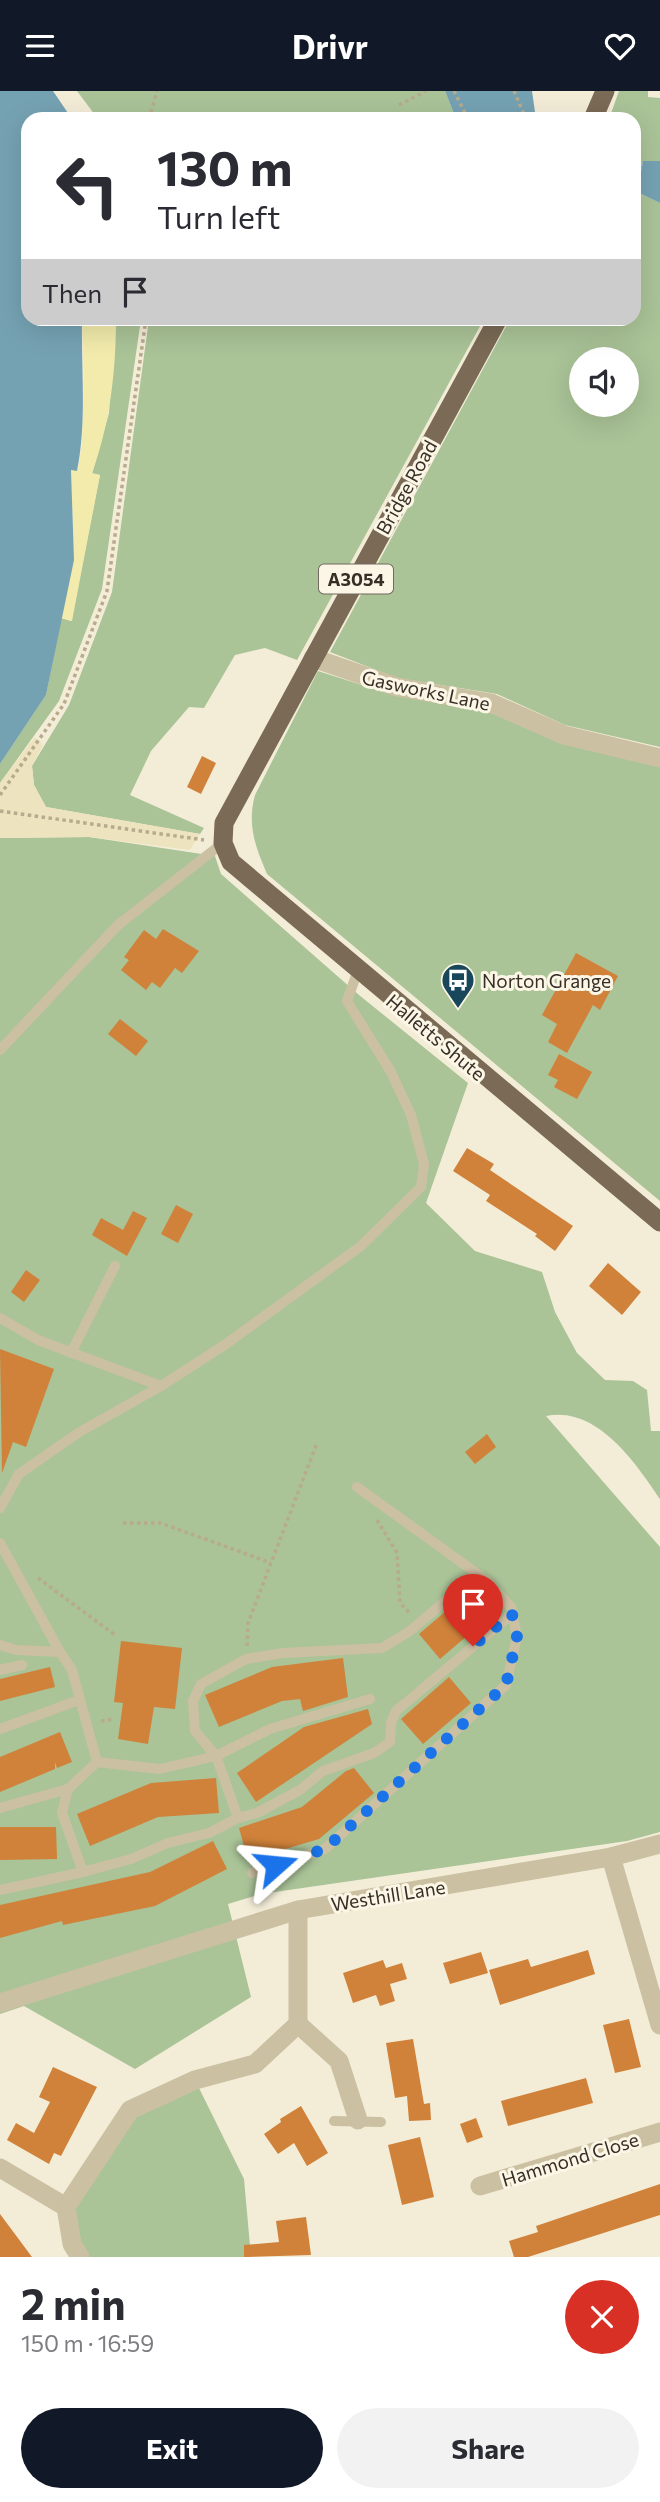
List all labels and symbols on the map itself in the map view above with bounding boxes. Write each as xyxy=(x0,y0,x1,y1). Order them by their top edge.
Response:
street label: Bridge Road xyxy=(371,436,441,538)
road number: A3054 xyxy=(319,565,393,593)
street label: Gasworks Lane xyxy=(360,665,492,715)
bus stop icon: Norton Grange xyxy=(439,961,477,1010)
place label: Norton Grange xyxy=(482,969,611,992)
street label: Halletts Shute xyxy=(382,989,490,1085)
pin xyxy=(443,1574,503,1646)
position arrow xyxy=(239,1828,313,1902)
street label: Westhill Lane xyxy=(329,1875,447,1915)
street label: Hammond Close xyxy=(499,2127,641,2191)

